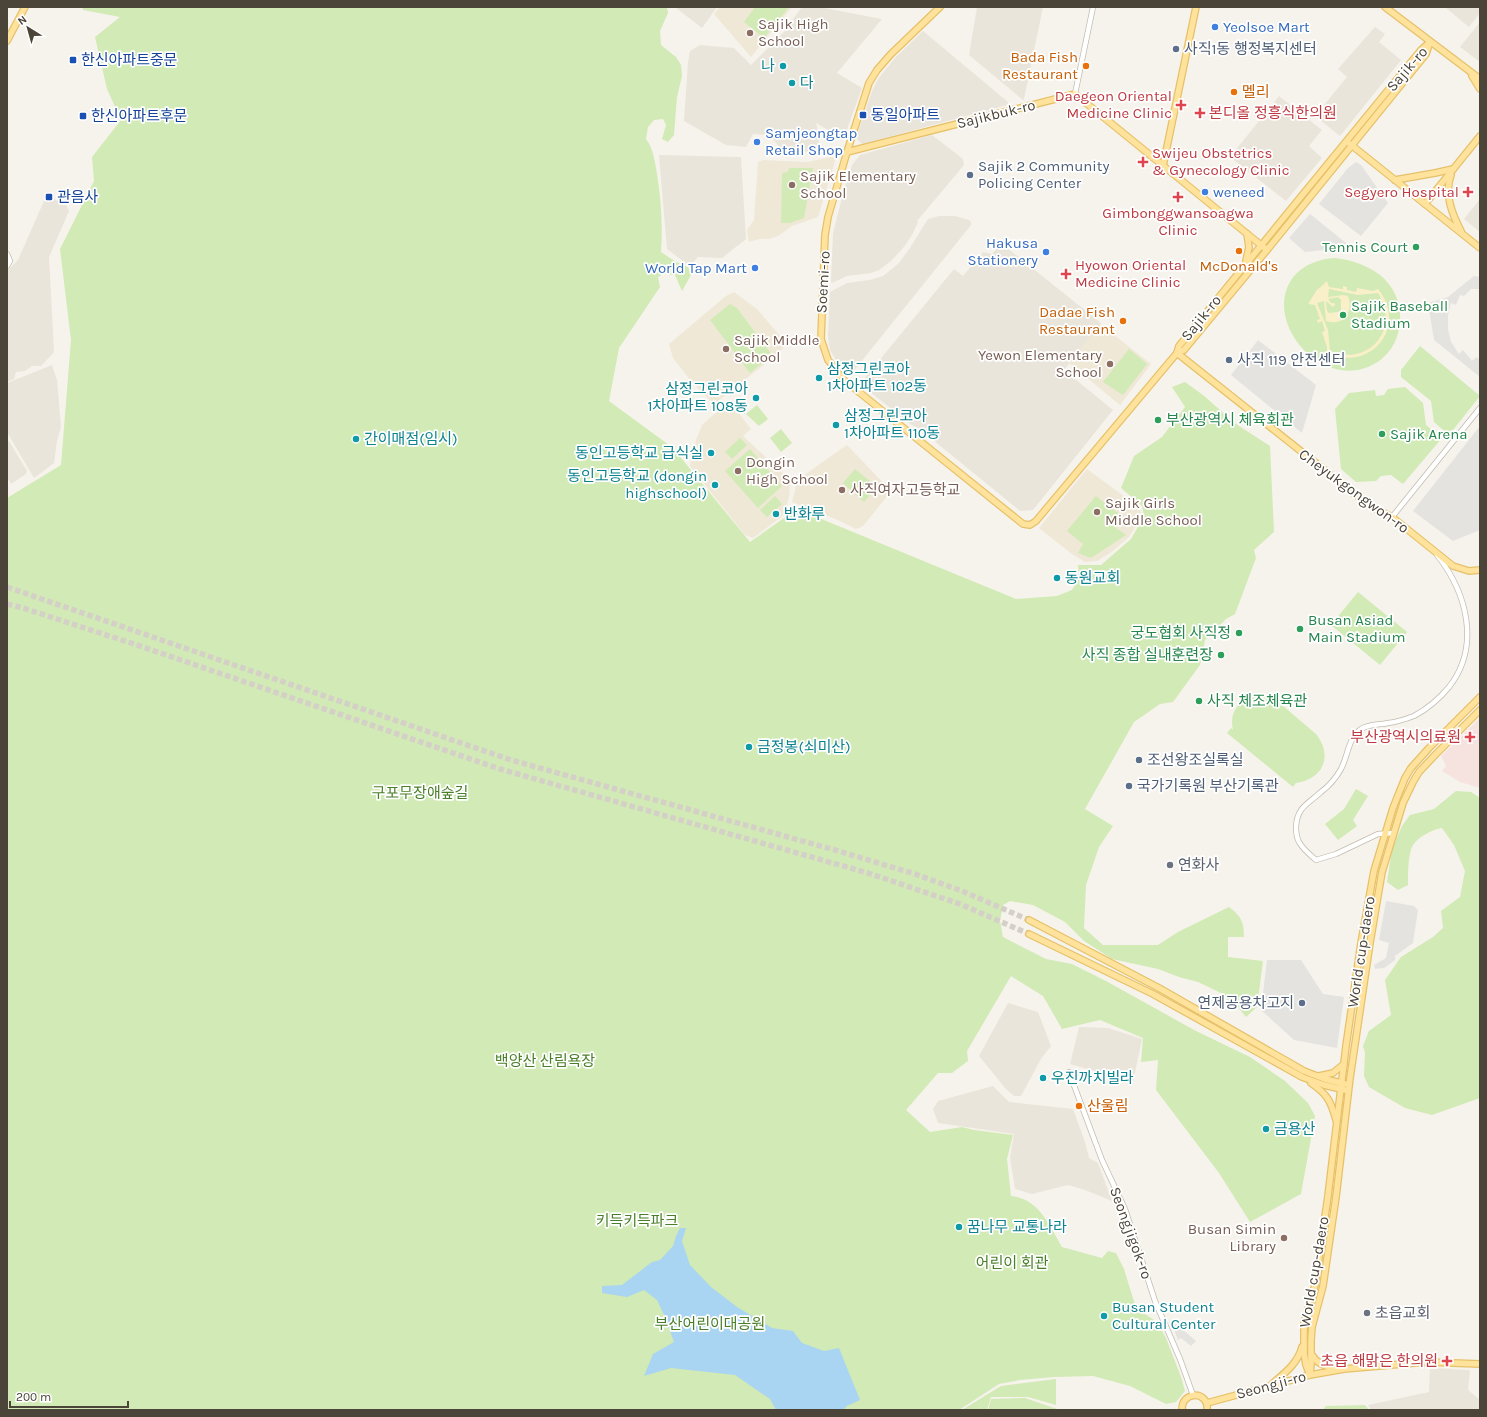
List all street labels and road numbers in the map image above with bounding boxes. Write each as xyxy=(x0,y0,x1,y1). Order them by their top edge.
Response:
street label: Sajik-ro xyxy=(1383,43,1431,95)
street label: Sajikbuk-ro xyxy=(955,96,1037,132)
street label: Soemi-ro xyxy=(812,250,834,314)
street label: Sajik-ro xyxy=(1177,291,1225,345)
street label: Cheyukgongwon-ro xyxy=(1295,445,1413,537)
street label: World cup-daero xyxy=(1343,895,1379,1009)
street label: Seongjigok-ro xyxy=(1106,1184,1156,1282)
street label: World cup-daero xyxy=(1295,1215,1333,1329)
street label: Seongji-ro xyxy=(1234,1367,1308,1403)

